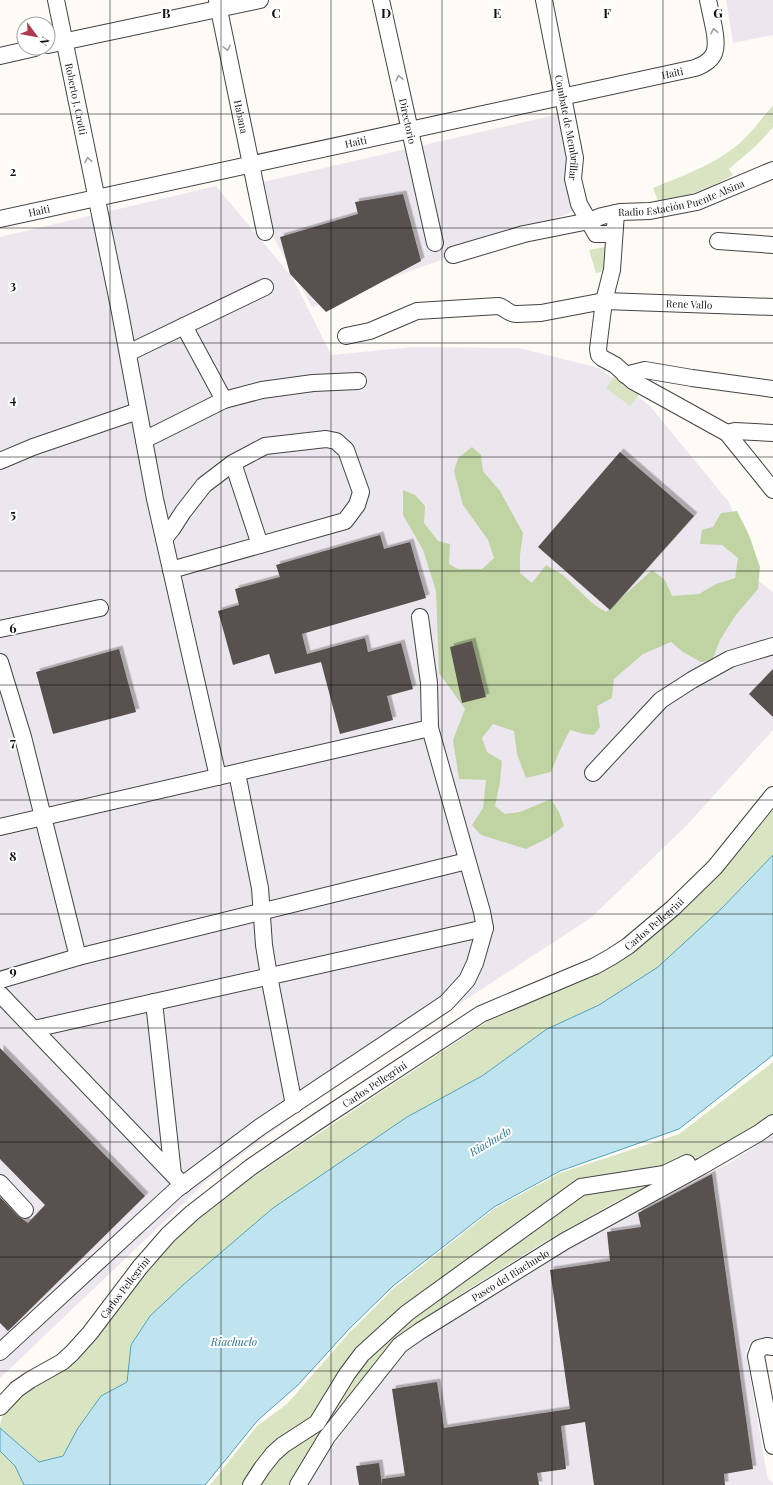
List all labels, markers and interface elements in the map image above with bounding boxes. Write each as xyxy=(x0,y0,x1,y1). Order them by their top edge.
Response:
text: B xyxy=(162,4,171,21)
text: C xyxy=(271,4,281,21)
text: D xyxy=(381,4,391,21)
text: E xyxy=(493,4,501,21)
text: F xyxy=(603,4,611,21)
text: G xyxy=(713,4,723,21)
north arrow xyxy=(16,16,56,56)
one-way arrow xyxy=(710,28,719,34)
text: N xyxy=(36,34,53,49)
one-way arrow xyxy=(222,45,230,51)
street label: Roberto J. Crotti xyxy=(62,62,91,136)
street label: Haiti xyxy=(660,64,685,82)
street label: Combate de Membrillar xyxy=(552,74,582,182)
one-way arrow xyxy=(395,75,403,81)
street label: Directorio xyxy=(396,97,420,146)
street label: Habana xyxy=(231,98,251,135)
street label: Haiti xyxy=(343,133,368,151)
one-way arrow xyxy=(85,157,93,163)
text: 2 xyxy=(10,162,17,179)
street label: Radio Estación Puente Alsina xyxy=(618,176,746,219)
street label: Haiti xyxy=(27,201,51,220)
text: 3 xyxy=(10,276,16,293)
street label: Rene Vallo xyxy=(666,296,713,312)
text: 4 xyxy=(10,390,17,407)
text: 5 xyxy=(10,505,16,522)
text: 6 xyxy=(9,619,17,636)
text: 7 xyxy=(10,733,16,750)
text: 8 xyxy=(9,847,17,864)
street label: Carlos Pellegrini xyxy=(621,894,687,953)
text: 9 xyxy=(9,962,17,979)
street label: Carlos Pellegrini xyxy=(339,1058,409,1110)
water label: Riachuelo xyxy=(465,1123,514,1160)
street label: Paseo del Riachuelo xyxy=(469,1245,552,1304)
street label: Carlos Pellegrini xyxy=(97,1253,153,1321)
water label: Riachuelo xyxy=(210,1334,257,1349)

